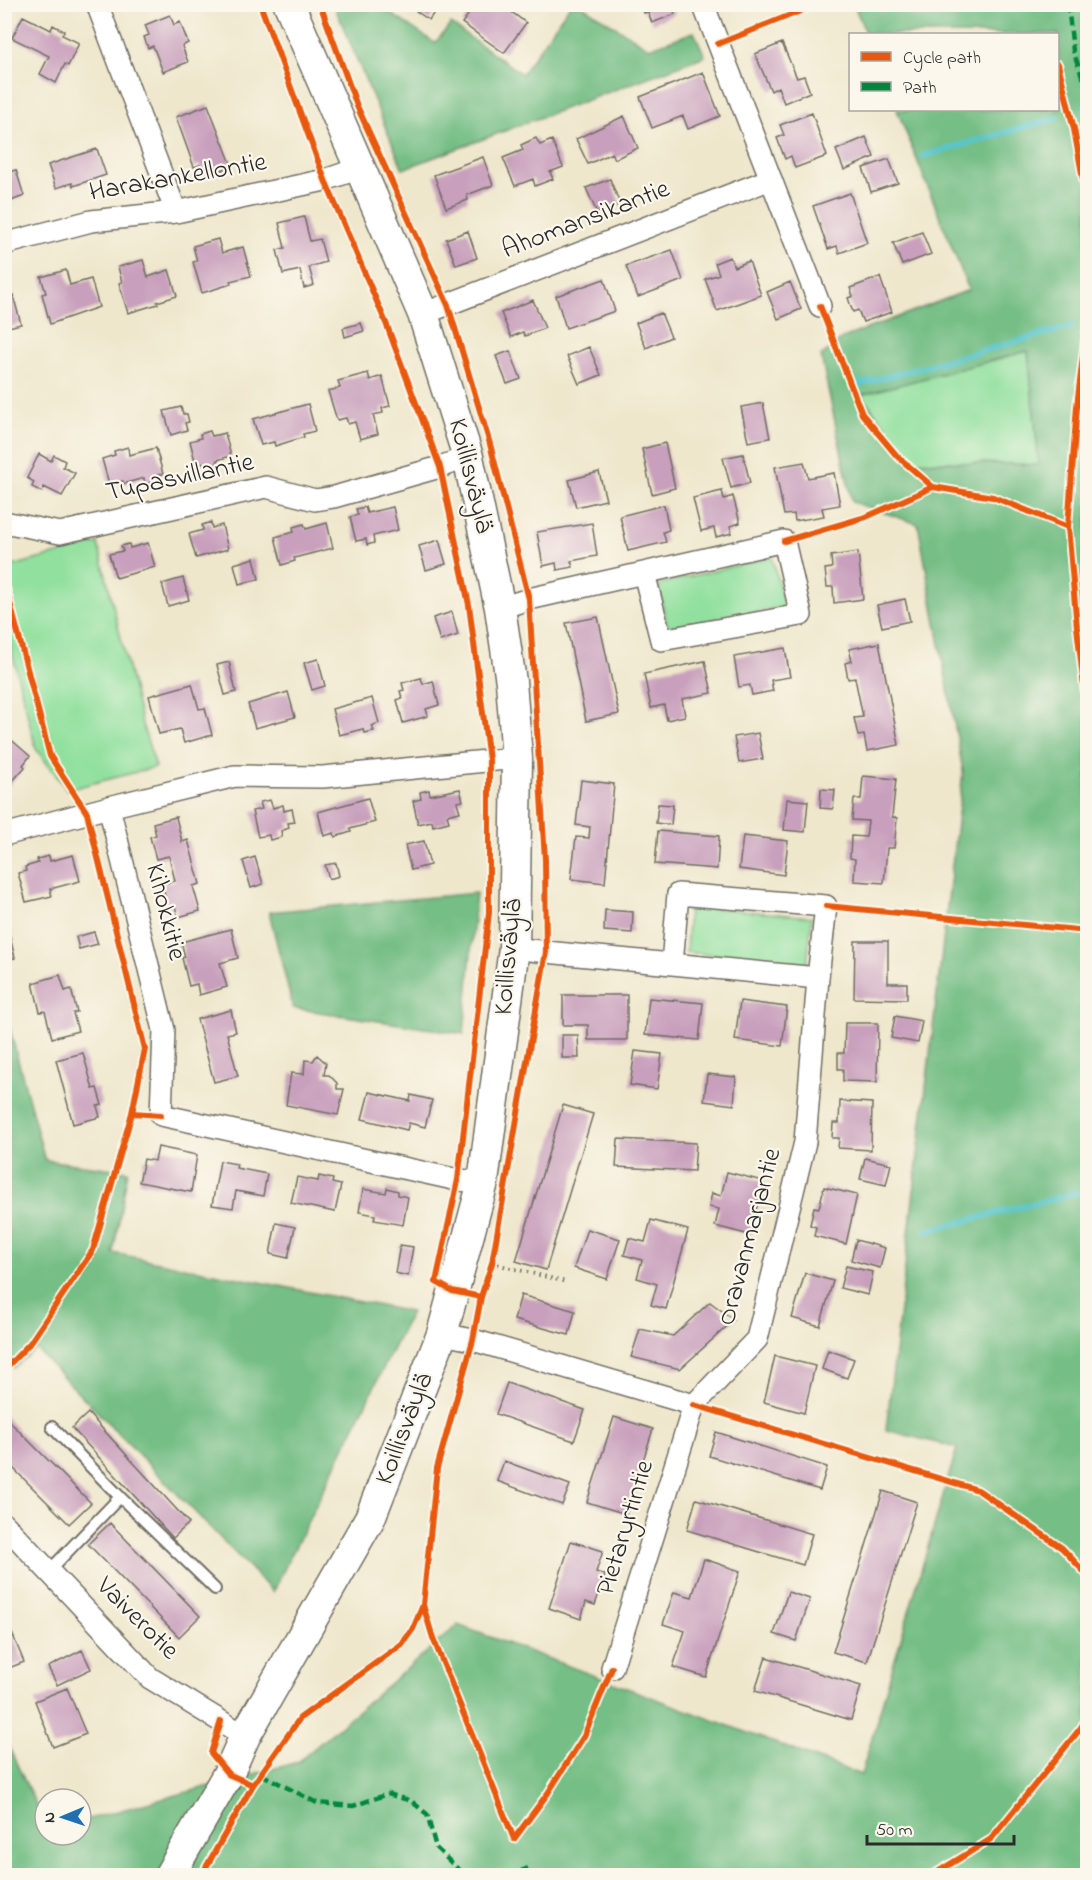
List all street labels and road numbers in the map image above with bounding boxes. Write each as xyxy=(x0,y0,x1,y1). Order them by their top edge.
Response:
street label: Harakankellontie xyxy=(86,143,271,213)
street label: Ahomansikantie xyxy=(497,170,676,270)
street label: Koillisväylä xyxy=(437,415,503,538)
street label: Tupasvillantie xyxy=(102,443,259,513)
street label: Kihokkitie xyxy=(134,859,196,965)
street label: Koillisväylä xyxy=(484,897,534,1017)
street label: Oravanmarjantie xyxy=(708,1143,793,1330)
street label: Koillisväylä xyxy=(366,1367,444,1491)
street label: Pietaryrtintie xyxy=(587,1455,665,1600)
street label: Vaiverotie xyxy=(86,1568,188,1670)

